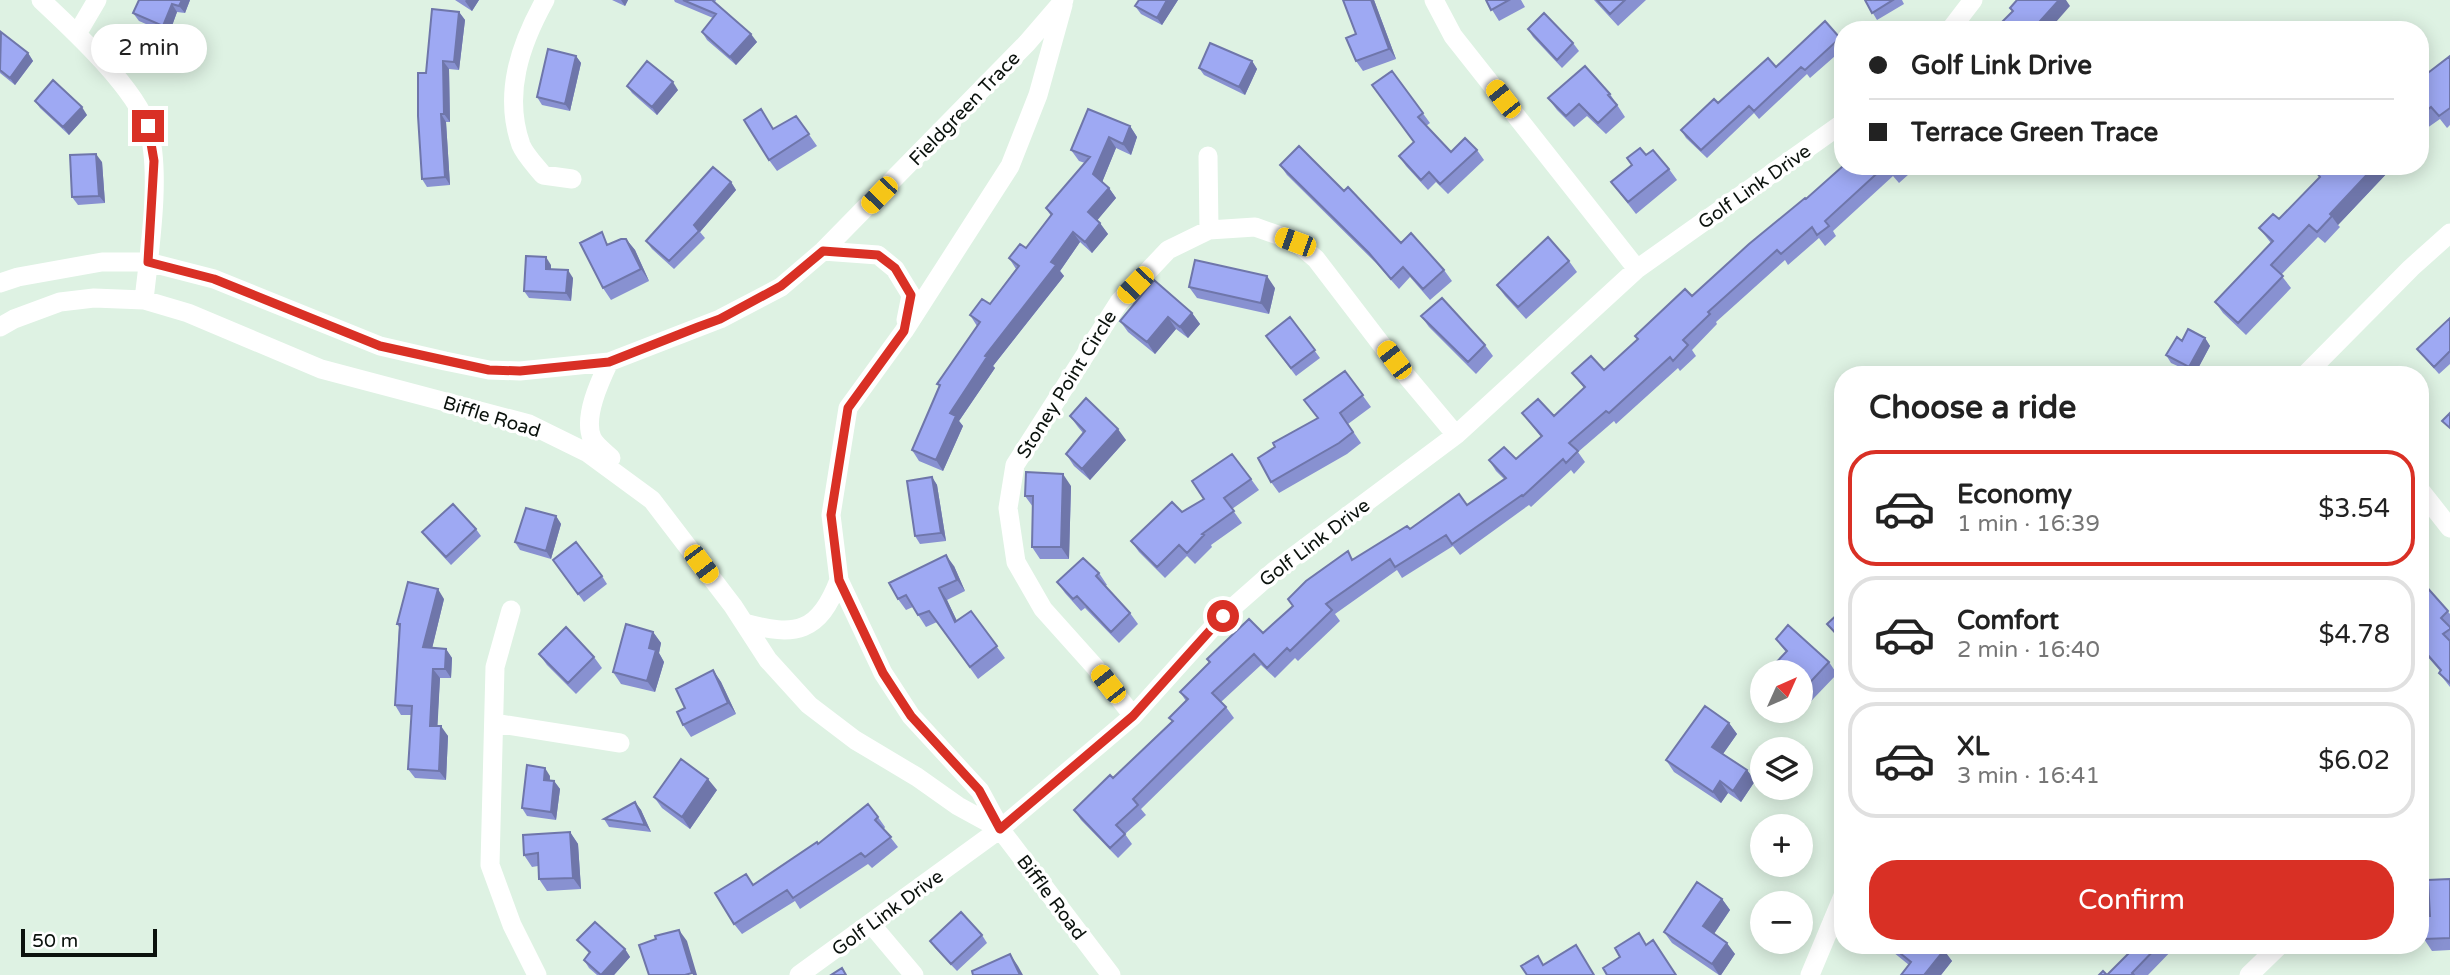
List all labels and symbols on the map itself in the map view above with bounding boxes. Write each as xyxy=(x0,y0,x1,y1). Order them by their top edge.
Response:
callout: 2 min xyxy=(90,24,206,74)
street label: Fieldgreen Trace xyxy=(905,47,1025,170)
car xyxy=(1482,76,1525,122)
route end xyxy=(132,110,164,142)
street label: Golf Link Drive xyxy=(1694,140,1815,234)
car xyxy=(857,173,902,217)
car xyxy=(1272,225,1319,259)
car xyxy=(1113,263,1158,307)
street label: Stoney Point Circle xyxy=(1012,307,1121,463)
car xyxy=(1373,337,1416,383)
street label: Biffle Road xyxy=(440,392,543,442)
street label: Golf Link Drive xyxy=(1255,494,1374,591)
car xyxy=(680,541,723,587)
route start xyxy=(1207,600,1239,632)
north arrow xyxy=(1750,660,1813,723)
car xyxy=(1087,661,1130,707)
street label: Biffle Road xyxy=(1012,851,1090,944)
street label: Golf Link Drive xyxy=(828,865,948,961)
scale bar xyxy=(21,926,158,958)

